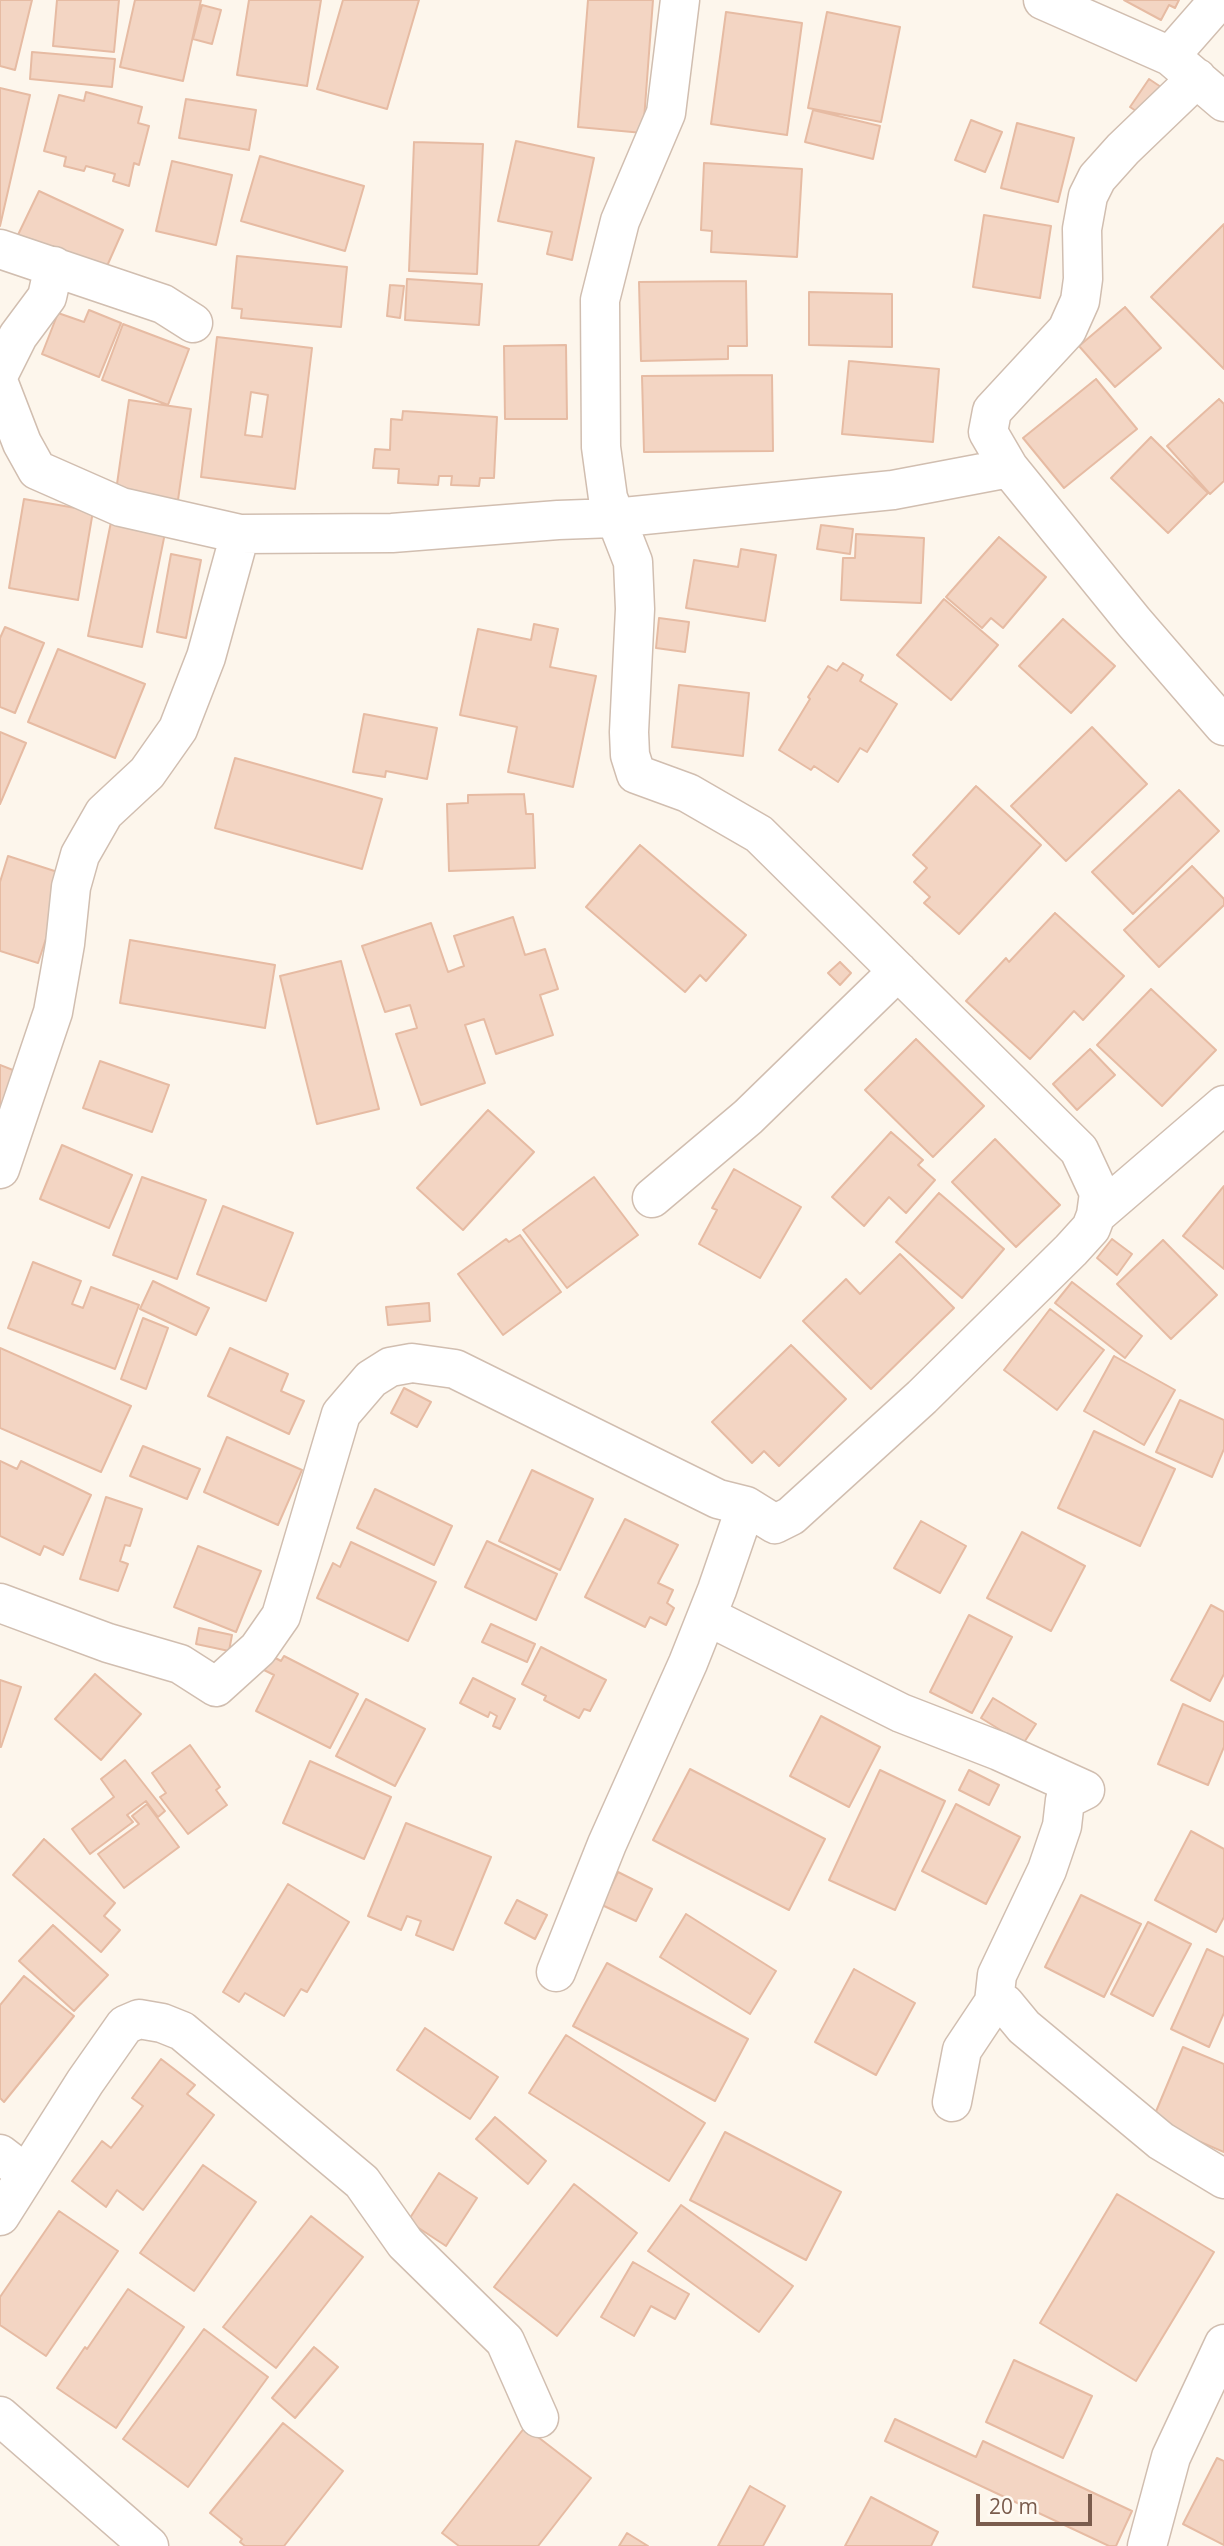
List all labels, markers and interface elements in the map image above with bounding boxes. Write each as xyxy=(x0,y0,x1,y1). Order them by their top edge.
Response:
scale bar xyxy=(979,2480,1094,2524)
text: 20 m xyxy=(989,2492,1038,2520)

